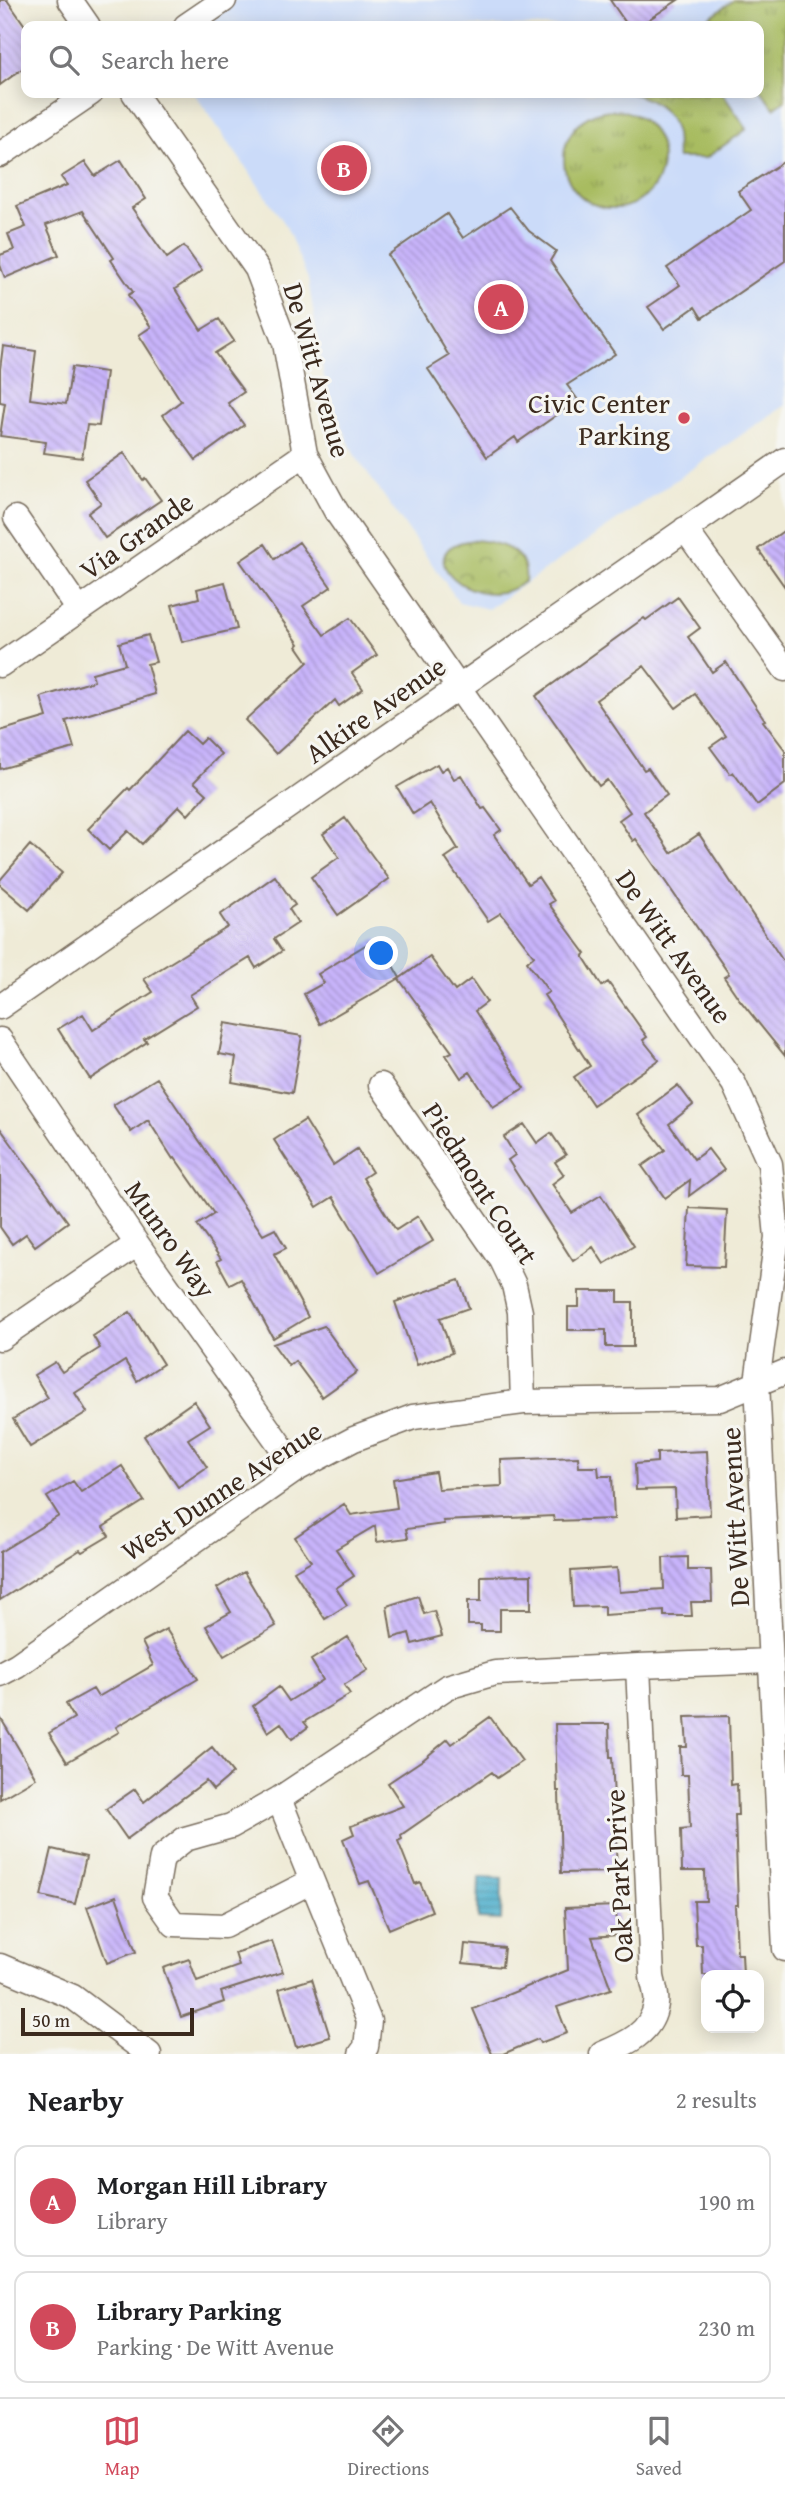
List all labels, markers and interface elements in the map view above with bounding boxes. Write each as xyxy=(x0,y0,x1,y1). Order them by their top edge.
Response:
search box xyxy=(21,21,764,98)
text: Search here xyxy=(101,40,229,79)
icon: search xyxy=(45,41,83,79)
pin: B xyxy=(321,142,367,194)
street label: De Witt Avenue xyxy=(273,278,363,462)
pin: A xyxy=(478,281,524,333)
place label: Civic Center Parking xyxy=(528,382,670,455)
marker: Civic Center Parking xyxy=(676,410,692,426)
street label: Via Grande xyxy=(71,481,201,589)
street label: Alkire Avenue xyxy=(296,645,454,773)
street label: De Witt Avenue xyxy=(607,861,743,1031)
your location xyxy=(364,936,398,970)
street label: Piedmont Court xyxy=(413,1094,549,1272)
street label: Munro Way xyxy=(115,1172,227,1306)
street label: West Dunne Avenue xyxy=(113,1410,329,1570)
street label: De Witt Avenue xyxy=(709,1426,759,1608)
street label: Oak Park Drive xyxy=(593,1788,643,1964)
map controls xyxy=(701,1970,764,2033)
button: locate xyxy=(701,1970,764,2033)
scale bar xyxy=(21,2005,194,2037)
text: 50 m xyxy=(32,2006,70,2034)
text: Nearby xyxy=(28,2078,124,2122)
text: 2 results xyxy=(676,2083,757,2116)
text: Morgan Hill Library xyxy=(97,2165,327,2204)
text: A xyxy=(46,2185,60,2218)
text: 190 m xyxy=(698,2185,755,2218)
text: Library xyxy=(97,2204,168,2237)
text: Library Parking xyxy=(97,2291,281,2330)
text: B xyxy=(46,2311,60,2344)
text: 230 m xyxy=(698,2311,755,2344)
text: Parking · De Witt Avenue xyxy=(97,2330,334,2363)
tab: Map xyxy=(103,2412,141,2482)
tab: Directions xyxy=(348,2412,429,2482)
tab: Saved xyxy=(636,2412,682,2482)

